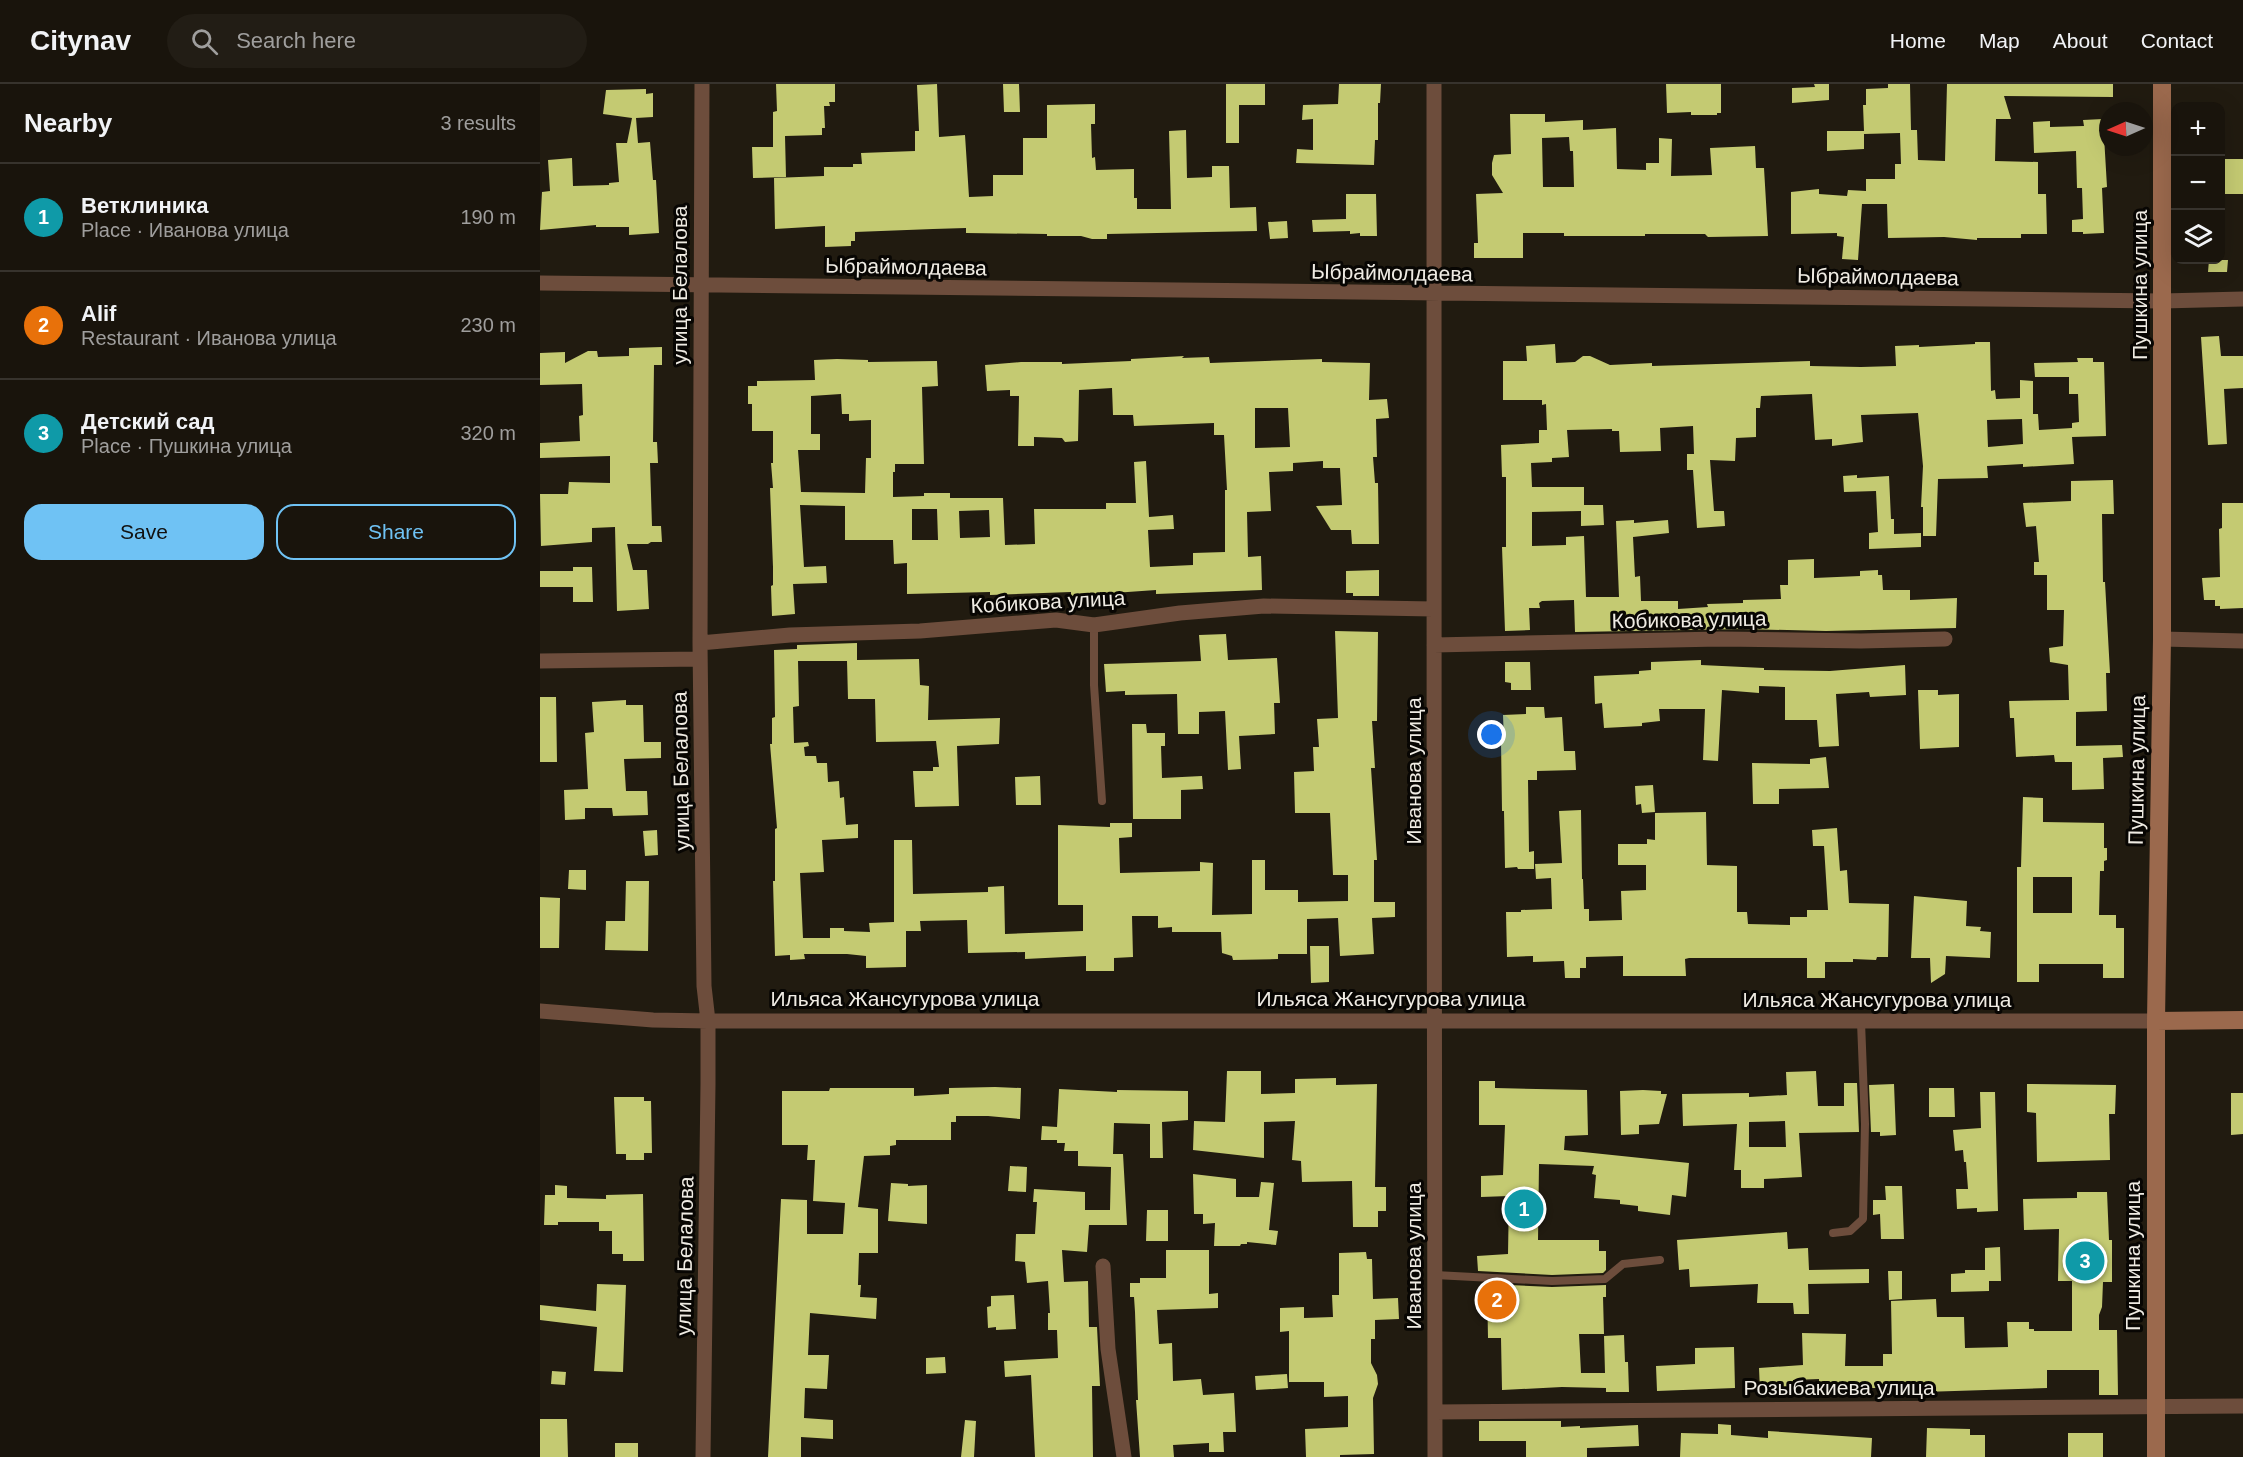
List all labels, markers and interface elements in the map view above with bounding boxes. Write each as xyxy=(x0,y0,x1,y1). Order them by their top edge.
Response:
search box xyxy=(167,14,587,68)
text: Citynav xyxy=(30,25,131,56)
icon: search xyxy=(188,25,221,58)
text: Search here xyxy=(236,28,356,53)
text: Home xyxy=(1890,29,1946,52)
text: Map xyxy=(1979,29,2020,52)
text: About xyxy=(2053,29,2108,52)
text: Contact xyxy=(2141,29,2213,52)
north arrow xyxy=(2099,102,2153,156)
map controls xyxy=(2171,102,2225,264)
button: + xyxy=(2171,102,2225,156)
text: Nearby xyxy=(24,108,112,138)
text: 3 results xyxy=(440,112,516,134)
button: − xyxy=(2171,156,2225,210)
text: Ветклиника xyxy=(81,193,208,218)
street label: улица Белалова xyxy=(668,205,691,365)
text: 1 xyxy=(38,206,49,228)
text: 190 m xyxy=(460,206,516,228)
street label: Пушкина улица xyxy=(2128,210,2151,360)
button: layers xyxy=(2171,210,2225,264)
text: Place · Иванова улица xyxy=(81,219,289,241)
street label: Ыбраймолдаева xyxy=(825,254,987,279)
street label: Ыбраймолдаева xyxy=(1311,260,1473,285)
street label: Ыбраймолдаева xyxy=(1797,264,1959,289)
text: Alif xyxy=(81,301,116,326)
text: 2 xyxy=(38,314,49,336)
text: 230 m xyxy=(460,314,516,336)
text: Restaurant · Иванова улица xyxy=(81,327,337,349)
text: Детский сад xyxy=(81,409,214,434)
text: 3 xyxy=(38,422,49,444)
text: 320 m xyxy=(460,422,516,444)
text: Place · Пушкина улица xyxy=(81,435,292,457)
button: Save xyxy=(24,504,264,560)
button: Share xyxy=(276,504,516,560)
street label: Кобикова улица xyxy=(970,586,1126,617)
street label: Кобикова улица xyxy=(1611,607,1767,632)
street label: улица Белалова xyxy=(668,691,693,851)
street label: Пушкина улица xyxy=(2124,694,2149,845)
street label: Иванова улица xyxy=(1402,697,1425,845)
your location xyxy=(1477,720,1506,749)
street label: Ильяса Жансугурова улица xyxy=(770,987,1040,1010)
street label: Ильяса Жансугурова улица xyxy=(1256,987,1526,1010)
street label: Ильяса Жансугурова улица xyxy=(1742,988,2012,1011)
street label: улица Белалова xyxy=(672,1176,697,1336)
street label: Пушкина улица xyxy=(2121,1181,2144,1331)
street label: Иванова улица xyxy=(1402,1182,1425,1330)
pin: 1 xyxy=(1504,1186,1544,1232)
pin: 3 xyxy=(2066,1238,2104,1284)
pin: 2 xyxy=(1478,1278,1516,1322)
street label: Розыбакиева улица xyxy=(1743,1376,1935,1399)

